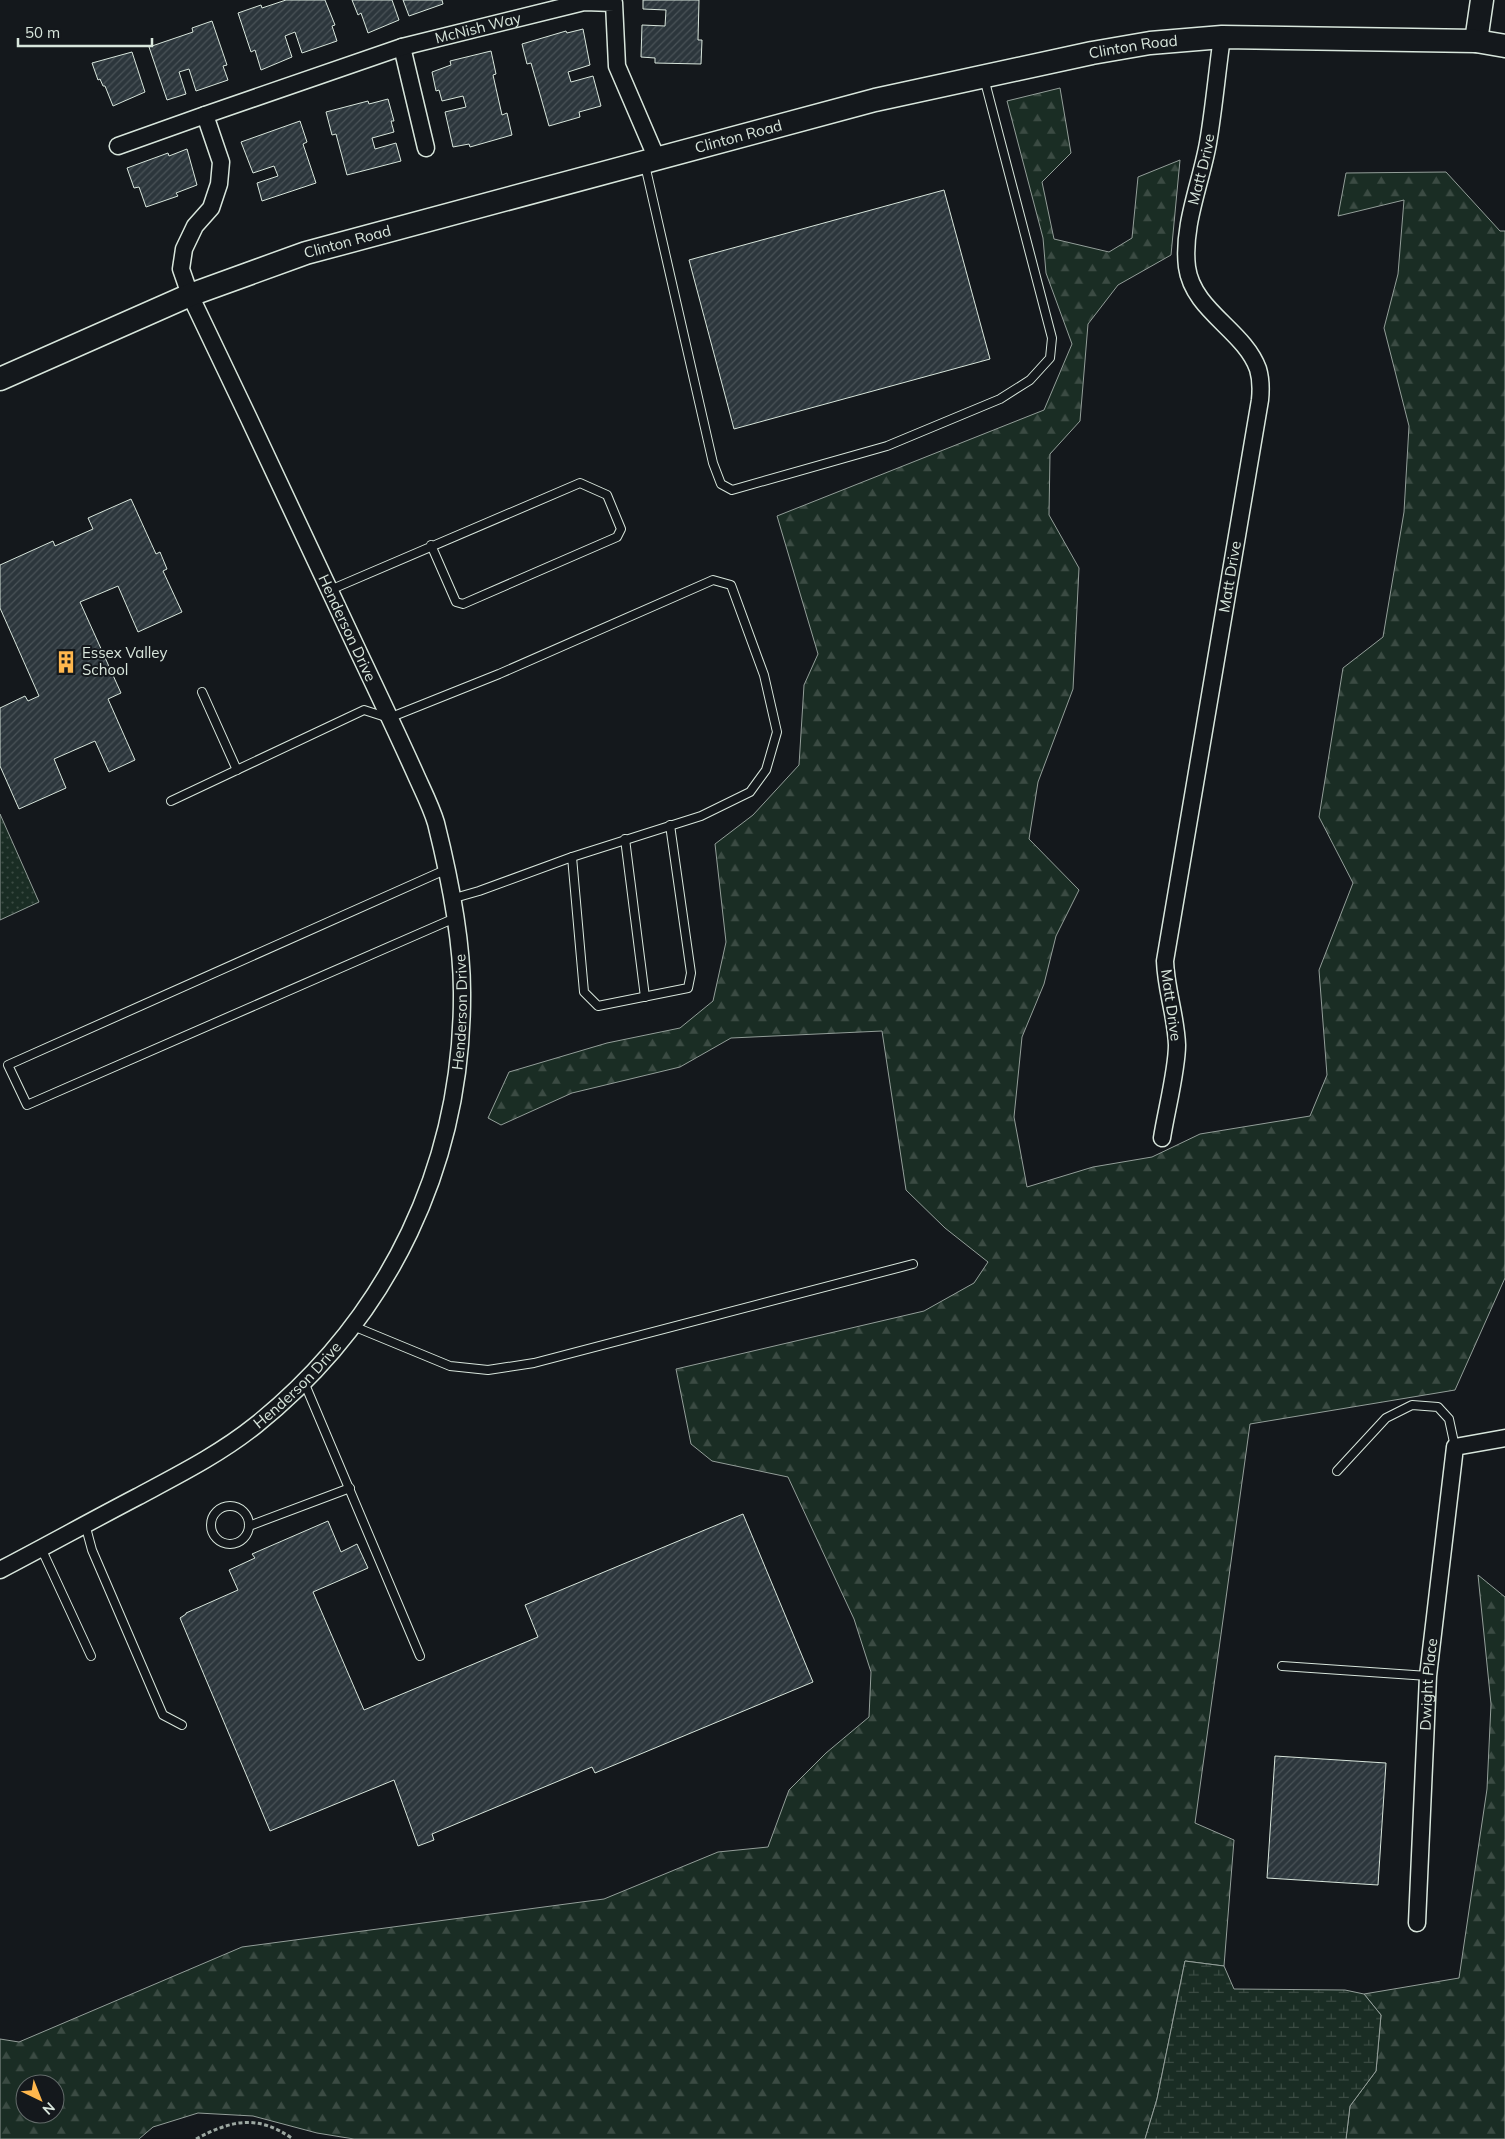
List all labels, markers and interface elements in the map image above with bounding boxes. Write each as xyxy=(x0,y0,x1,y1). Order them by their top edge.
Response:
street label: McNish Way xyxy=(433,8,523,48)
scale bar xyxy=(18,15,151,47)
text: 50 m xyxy=(25,23,60,42)
street label: Clinton Road xyxy=(1087,31,1178,62)
street label: Clinton Road xyxy=(693,115,784,157)
street label: Matt Drive xyxy=(1183,132,1218,207)
street label: Clinton Road xyxy=(302,221,393,262)
street label: Matt Drive xyxy=(1214,539,1245,614)
street label: Henderson Drive xyxy=(314,571,381,684)
place label: Essex Valley School xyxy=(82,643,167,679)
building icon: Essex Valley School xyxy=(53,649,79,675)
street label: Henderson Drive xyxy=(447,953,471,1071)
street label: Matt Drive xyxy=(1157,968,1186,1042)
street label: Henderson Drive xyxy=(249,1338,345,1432)
street label: Dwight Place xyxy=(1416,1637,1441,1731)
north arrow xyxy=(15,2074,65,2124)
text: N xyxy=(39,2098,59,2119)

